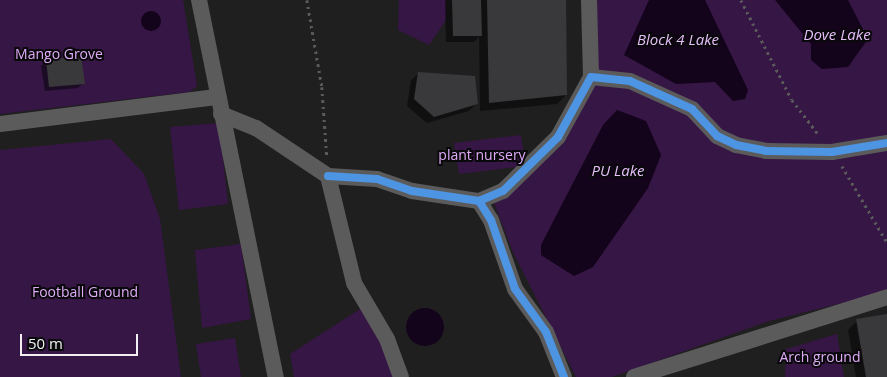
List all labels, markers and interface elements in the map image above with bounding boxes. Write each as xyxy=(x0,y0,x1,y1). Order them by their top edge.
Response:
water label: Dove Lake xyxy=(803,26,871,44)
water label: Block 4 Lake xyxy=(637,31,719,49)
park label: Mango Grove xyxy=(15,46,103,62)
park label: plant nursery xyxy=(438,147,526,163)
water label: PU Lake xyxy=(591,162,645,180)
park label: Football Ground xyxy=(32,284,138,300)
scale bar xyxy=(22,324,140,356)
text: 50 m xyxy=(28,333,63,353)
park label: Arch ground xyxy=(780,349,860,365)

